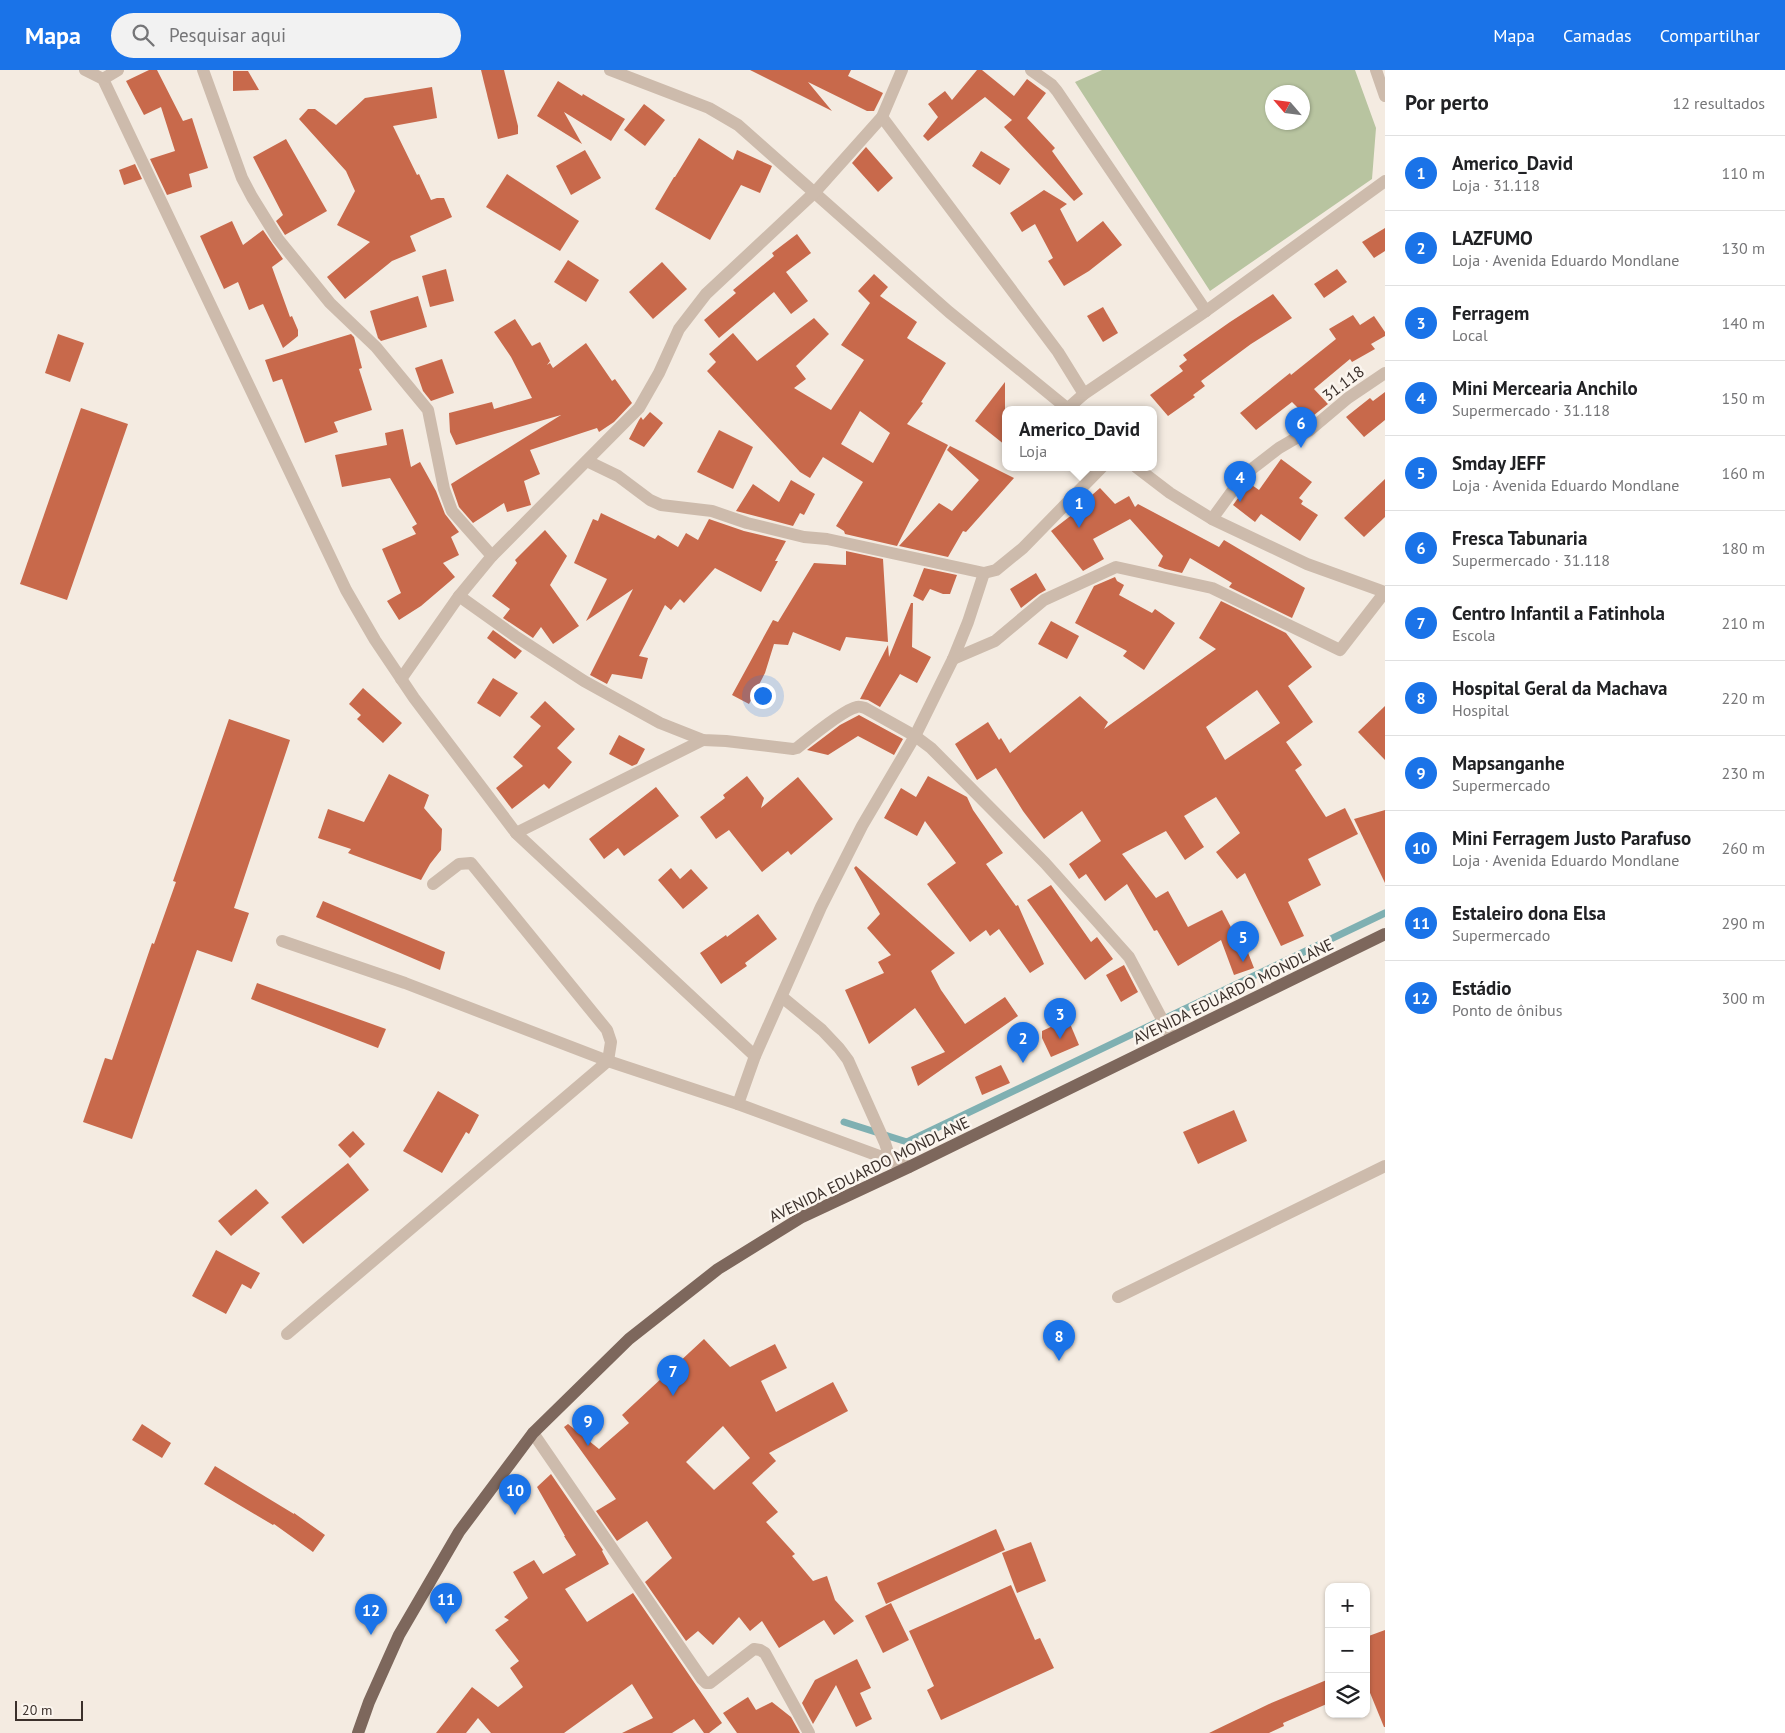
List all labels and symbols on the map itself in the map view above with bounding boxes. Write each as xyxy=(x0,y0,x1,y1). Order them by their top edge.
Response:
north arrow xyxy=(1265,85,1310,130)
street label: 31.118 xyxy=(1318,361,1368,405)
pin: 6 xyxy=(1285,407,1317,448)
pin: 4 xyxy=(1224,461,1256,502)
pin: 1 xyxy=(1063,487,1095,528)
your location xyxy=(750,683,776,709)
pin: 5 xyxy=(1227,921,1259,962)
street label: AVENIDA EDUARDO MONDLANE xyxy=(1129,934,1337,1048)
pin: 3 xyxy=(1044,998,1076,1039)
pin: 2 xyxy=(1007,1022,1039,1063)
street label: AVENIDA EDUARDO MONDLANE xyxy=(765,1112,973,1226)
pin: 8 xyxy=(1043,1320,1075,1361)
pin: 7 xyxy=(657,1355,689,1396)
pin: 9 xyxy=(572,1405,604,1446)
pin: 10 xyxy=(499,1474,531,1515)
pin: 11 xyxy=(430,1583,462,1624)
pin: 12 xyxy=(355,1594,387,1635)
scale bar xyxy=(15,1698,82,1721)

